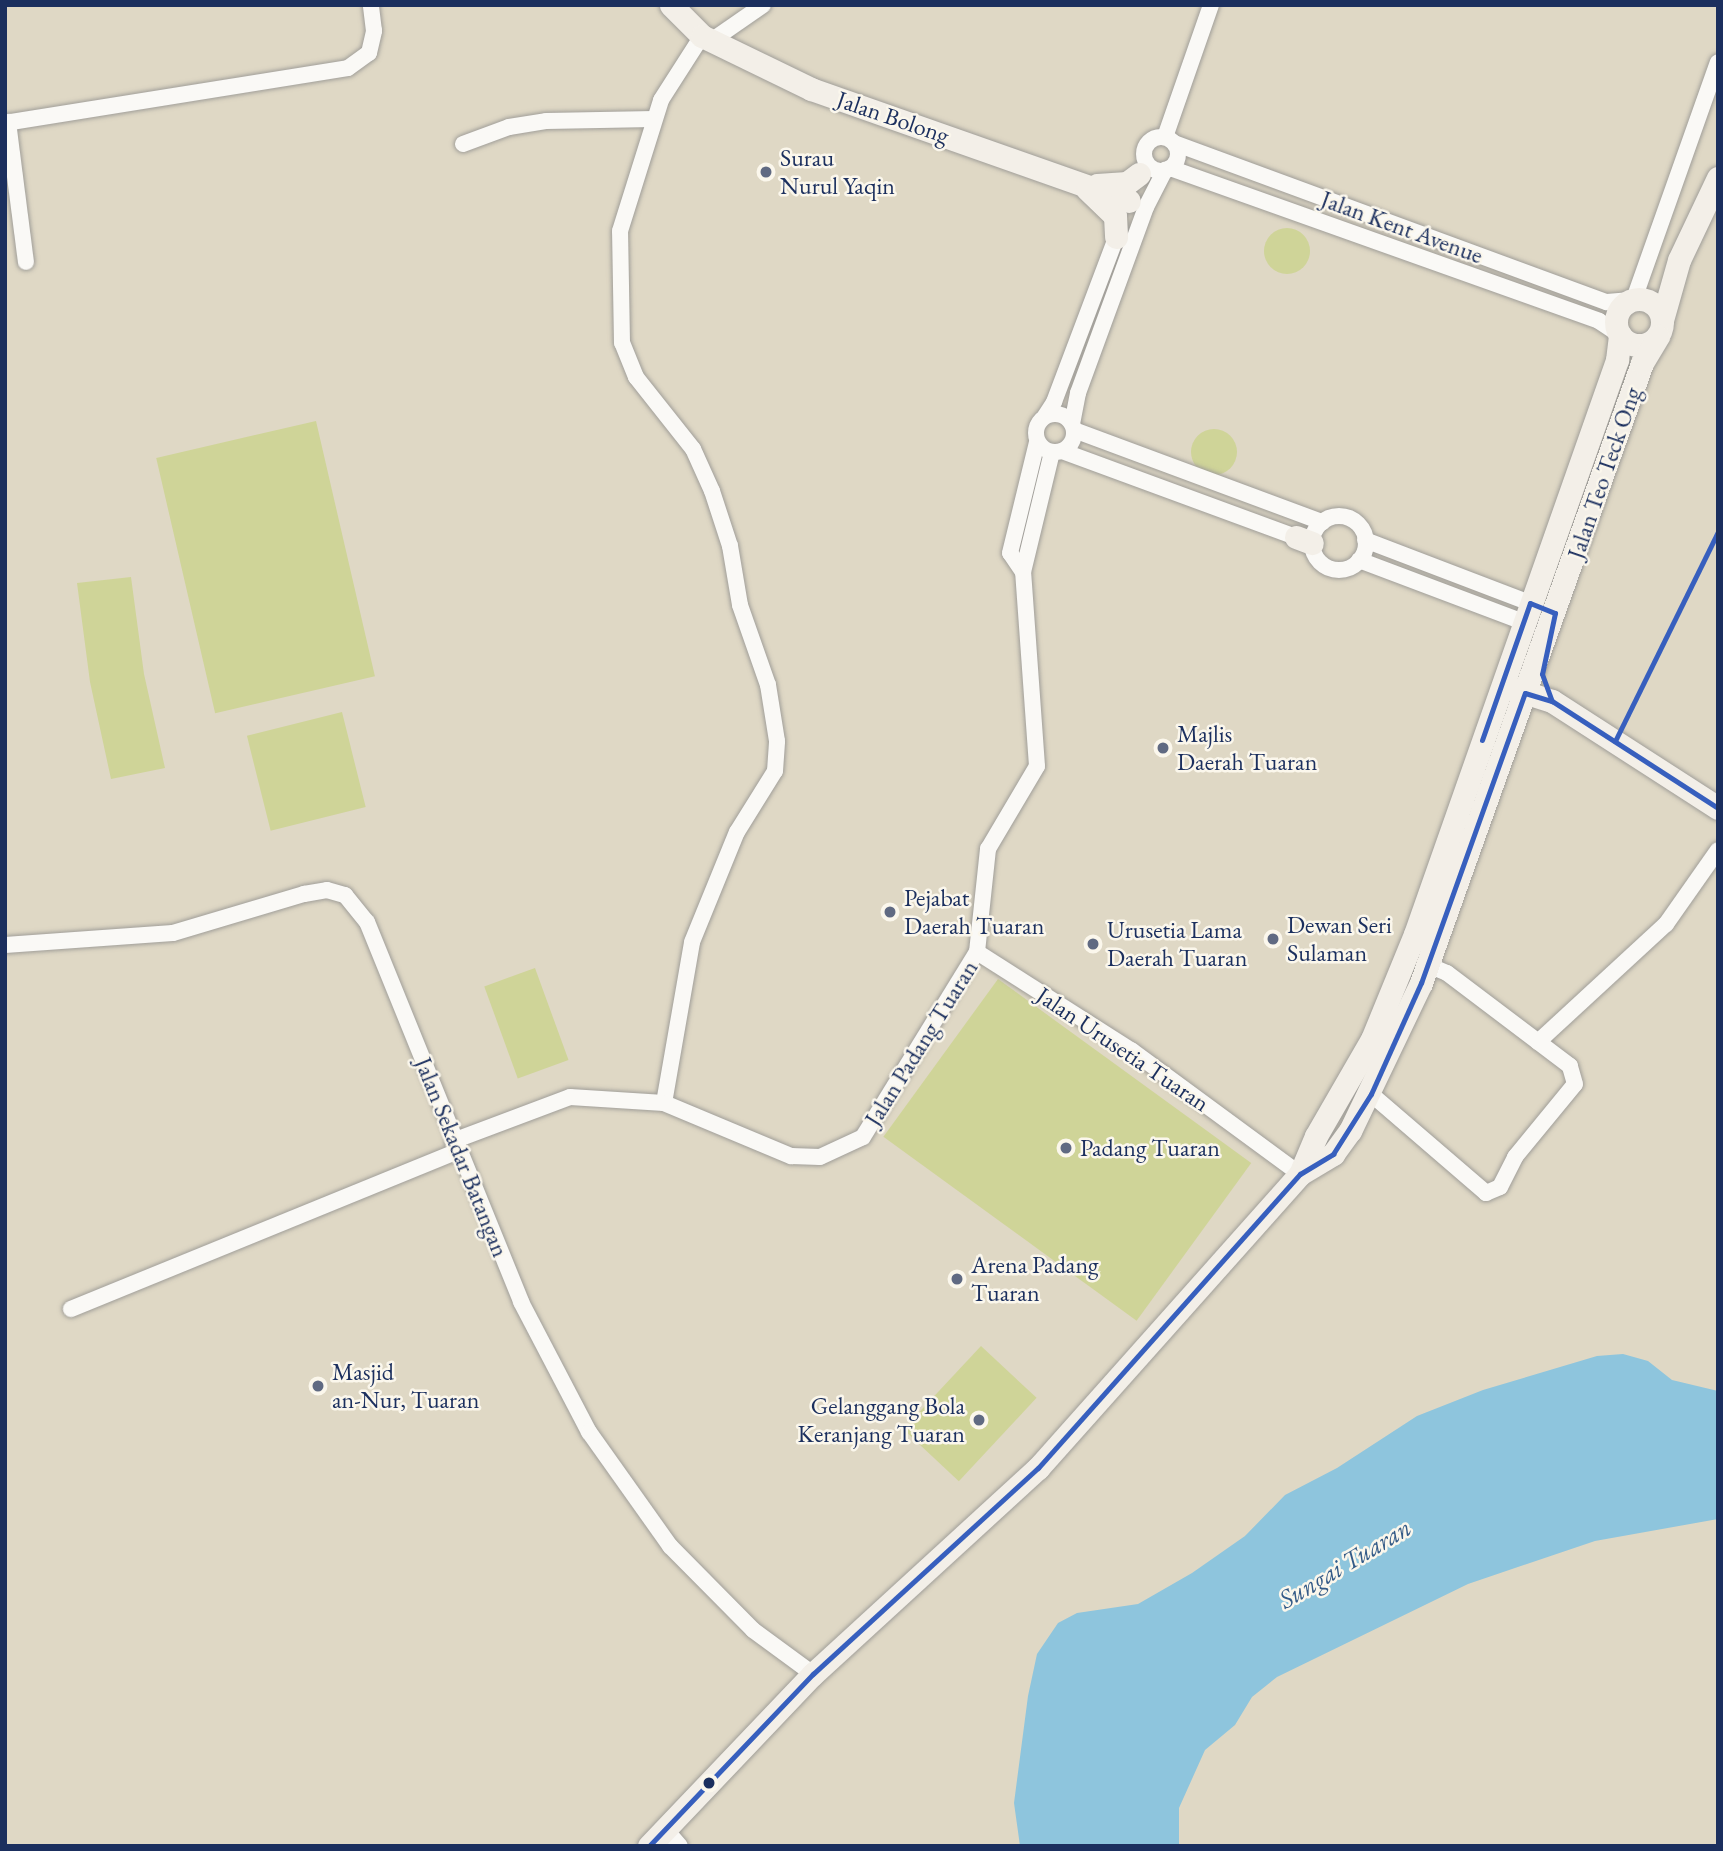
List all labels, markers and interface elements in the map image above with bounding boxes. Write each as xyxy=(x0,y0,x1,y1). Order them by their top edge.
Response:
street label: Jalan Bolong xyxy=(833,84,953,150)
place label: Surau Nurul Yaqin xyxy=(780,144,895,200)
marker: Surau Nurul Yaqin xyxy=(758,164,774,180)
street label: Jalan Kent Avenue xyxy=(1317,184,1487,270)
street label: Jalan Teo Teck Ong xyxy=(1561,383,1647,563)
place label: Majlis Daerah Tuaran xyxy=(1177,720,1317,776)
marker: Majlis Daerah Tuaran xyxy=(1155,740,1171,756)
place label: Pejabat Daerah Tuaran xyxy=(904,884,1044,940)
marker: Pejabat Daerah Tuaran xyxy=(882,904,898,920)
place label: Dewan Seri Sulaman xyxy=(1287,911,1392,967)
place label: Urusetia Lama Daerah Tuaran xyxy=(1107,916,1247,972)
marker: Dewan Seri Sulaman xyxy=(1265,931,1281,947)
marker: Urusetia Lama Daerah Tuaran xyxy=(1085,936,1101,952)
street label: Jalan Padang Tuaran xyxy=(858,955,984,1131)
street label: Jalan Urusetia Tuaran xyxy=(1031,980,1215,1118)
street label: Jalan Sekadar Batangan xyxy=(409,1053,515,1261)
place label: Padang Tuaran xyxy=(1080,1134,1220,1162)
marker: Padang Tuaran xyxy=(1058,1140,1074,1156)
place label: Arena Padang Tuaran xyxy=(971,1251,1098,1307)
marker: Arena Padang Tuaran xyxy=(949,1271,965,1287)
place label: Masjid an-Nur, Tuaran xyxy=(332,1358,479,1414)
marker: Masjid an-Nur, Tuaran xyxy=(310,1378,326,1394)
place label: Gelanggang Bola Keranjang Tuaran xyxy=(798,1392,965,1448)
marker: Gelanggang Bola Keranjang Tuaran xyxy=(971,1412,987,1428)
water label: Sungai Tuaran xyxy=(1273,1512,1417,1616)
unlabelled marker xyxy=(702,1776,716,1790)

